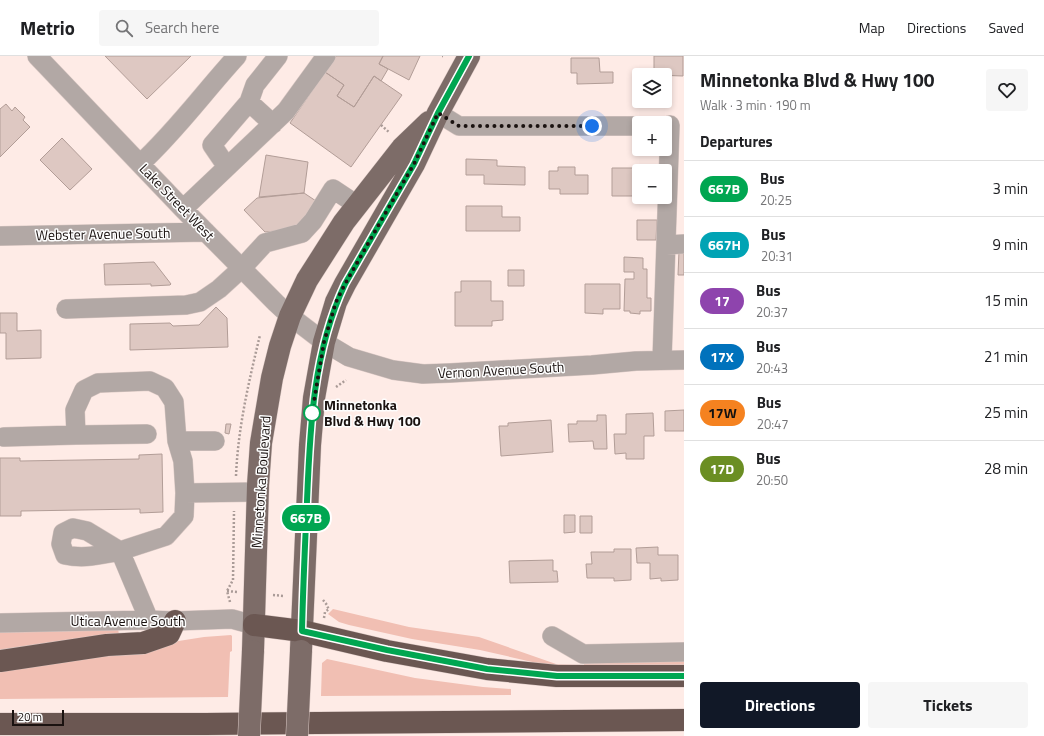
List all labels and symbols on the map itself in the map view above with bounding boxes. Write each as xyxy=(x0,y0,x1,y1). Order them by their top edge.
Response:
your location xyxy=(582,116,602,136)
street label: Lake Street West xyxy=(135,158,220,245)
street label: Webster Avenue South xyxy=(35,222,171,245)
street label: Vernon Avenue South xyxy=(437,356,565,383)
place label: Minnetonka Blvd & Hwy 100 xyxy=(324,394,421,431)
marker: Minnetonka Blvd & Hwy 100 xyxy=(303,404,321,422)
street label: Minnetonka Boulevard xyxy=(245,415,276,549)
line badge: 667B xyxy=(278,505,334,531)
street label: Utica Avenue South xyxy=(71,610,185,631)
scale bar xyxy=(12,708,64,727)

